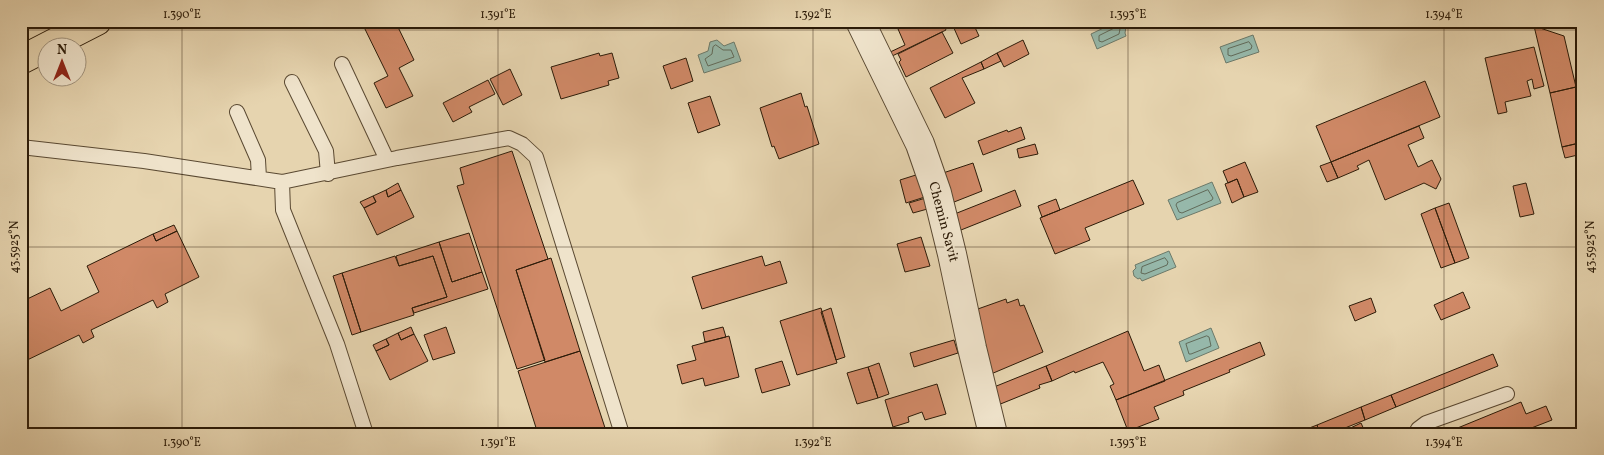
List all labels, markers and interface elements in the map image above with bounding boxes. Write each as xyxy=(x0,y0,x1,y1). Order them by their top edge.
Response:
text: 1.390°E xyxy=(163,7,201,23)
text: 1.391°E xyxy=(480,7,516,23)
text: 1.392°E xyxy=(794,7,832,23)
text: 1.393°E xyxy=(1110,7,1146,23)
text: 1.394°E xyxy=(1425,7,1463,23)
north arrow xyxy=(38,38,88,88)
text: N xyxy=(57,41,67,60)
street label: Chemin Savit xyxy=(923,180,963,264)
text: 43.5925°N xyxy=(7,221,23,273)
text: 43.5925°N xyxy=(1583,221,1599,273)
text: 1.390°E xyxy=(163,435,201,451)
text: 1.391°E xyxy=(480,435,516,451)
text: 1.392°E xyxy=(794,435,832,451)
text: 1.393°E xyxy=(1110,435,1146,451)
text: 1.394°E xyxy=(1425,435,1463,451)

